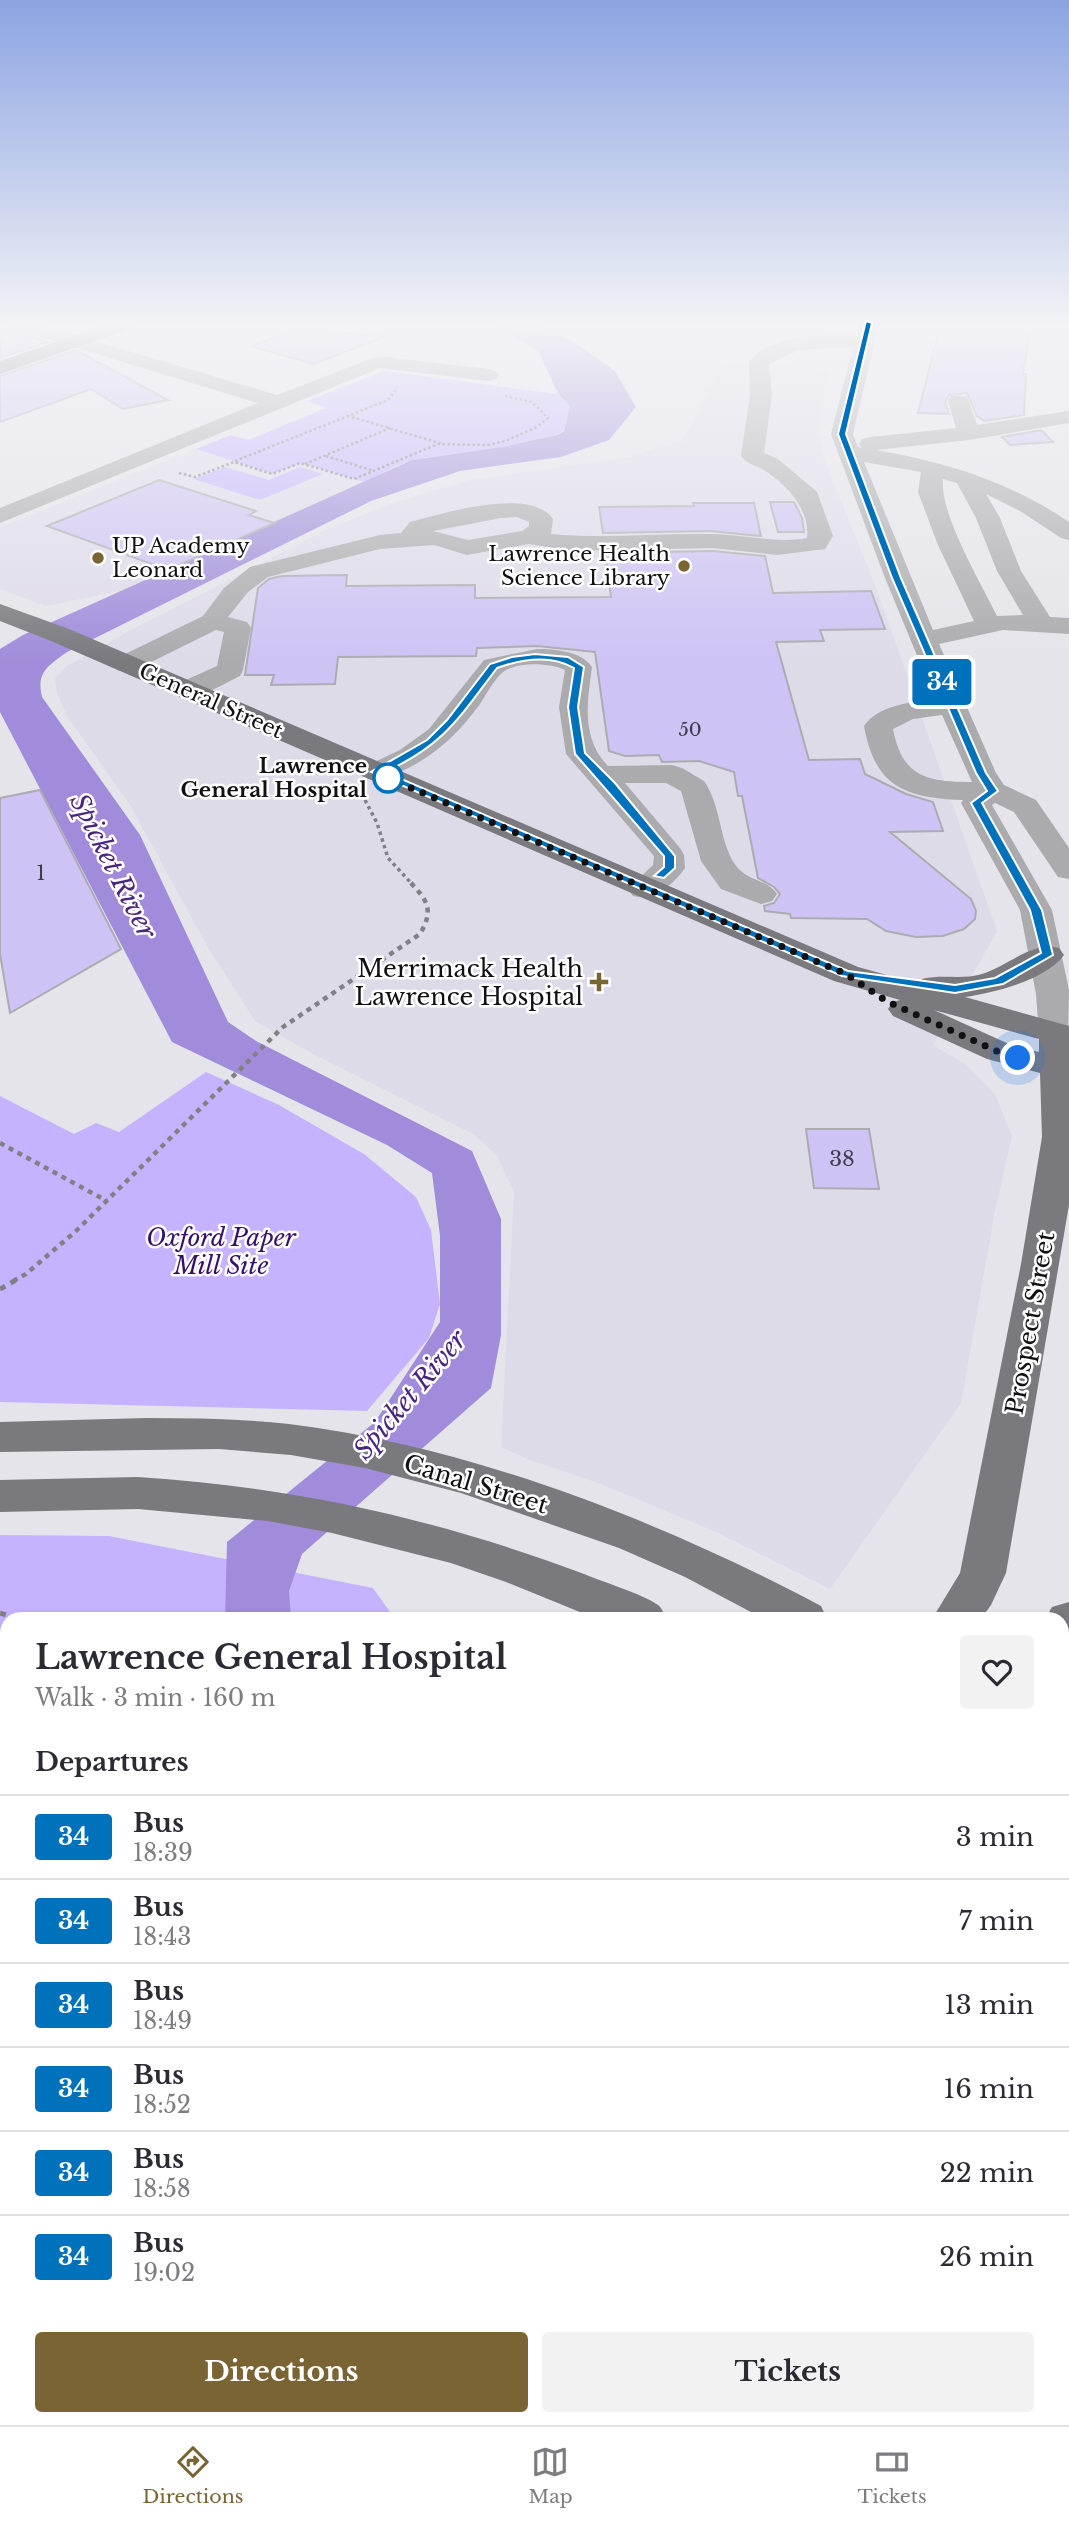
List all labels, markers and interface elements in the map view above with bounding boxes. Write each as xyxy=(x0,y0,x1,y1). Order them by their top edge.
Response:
place label: UP Academy Leonard xyxy=(112,533,250,583)
place label: Lawrence Health Science Library xyxy=(488,541,671,591)
marker: UP Academy Leonard xyxy=(90,550,106,566)
marker: Lawrence Health Science Library xyxy=(676,558,692,574)
street label: General Street xyxy=(135,658,287,744)
line badge: 34 xyxy=(911,659,974,705)
text: 34 xyxy=(926,667,958,696)
house number: 50 xyxy=(678,719,702,741)
place label: Lawrence General Hospital xyxy=(180,753,368,803)
marker: Lawrence General Hospital xyxy=(373,763,403,793)
water label: Spicket River xyxy=(63,788,164,945)
house number: 1 xyxy=(36,860,46,886)
place label: Merrimack Health Lawrence Hospital xyxy=(355,954,583,1011)
marker: Merrimack Health Lawrence Hospital xyxy=(589,972,609,992)
your location xyxy=(1000,1040,1035,1075)
house number: 38 xyxy=(829,1146,855,1172)
park label: Oxford Paper Mill Site xyxy=(146,1223,297,1280)
street label: Prospect Street xyxy=(1000,1229,1060,1417)
water label: Spicket River xyxy=(347,1323,474,1466)
street label: Canal Street xyxy=(400,1448,552,1520)
button: heart xyxy=(960,1635,1034,1709)
text: Lawrence General Hospital xyxy=(35,1637,507,1678)
text: Walk · 3 min · 160 m xyxy=(35,1684,276,1712)
text: Departures xyxy=(35,1746,189,1778)
text: Bus xyxy=(133,1807,184,1839)
text: 3 min xyxy=(956,1821,1034,1853)
text: 34 xyxy=(58,1822,89,1851)
text: 18:39 xyxy=(133,1839,193,1867)
text: Bus xyxy=(133,1891,184,1923)
text: 7 min xyxy=(959,1905,1034,1937)
text: 34 xyxy=(58,1906,89,1935)
text: 18:43 xyxy=(133,1923,191,1951)
text: Bus xyxy=(133,1975,184,2007)
text: 13 min xyxy=(944,1989,1034,2021)
text: 34 xyxy=(58,1990,89,2019)
text: 18:49 xyxy=(133,2007,192,2035)
text: Bus xyxy=(133,2059,184,2091)
text: 16 min xyxy=(944,2073,1034,2105)
text: 34 xyxy=(58,2074,89,2103)
text: 18:52 xyxy=(133,2091,191,2119)
text: Bus xyxy=(133,2143,184,2175)
text: 22 min xyxy=(940,2157,1034,2189)
text: 34 xyxy=(58,2158,89,2187)
text: 18:58 xyxy=(133,2175,191,2203)
text: Bus xyxy=(133,2227,184,2259)
text: 26 min xyxy=(939,2241,1034,2273)
text: 34 xyxy=(58,2242,89,2271)
text: 19:02 xyxy=(133,2259,195,2287)
button: Directions xyxy=(35,2332,528,2412)
button: Tickets xyxy=(542,2332,1034,2412)
tab: Directions xyxy=(142,2443,243,2508)
tab: Map xyxy=(528,2443,573,2508)
tab: Tickets xyxy=(858,2443,927,2508)

